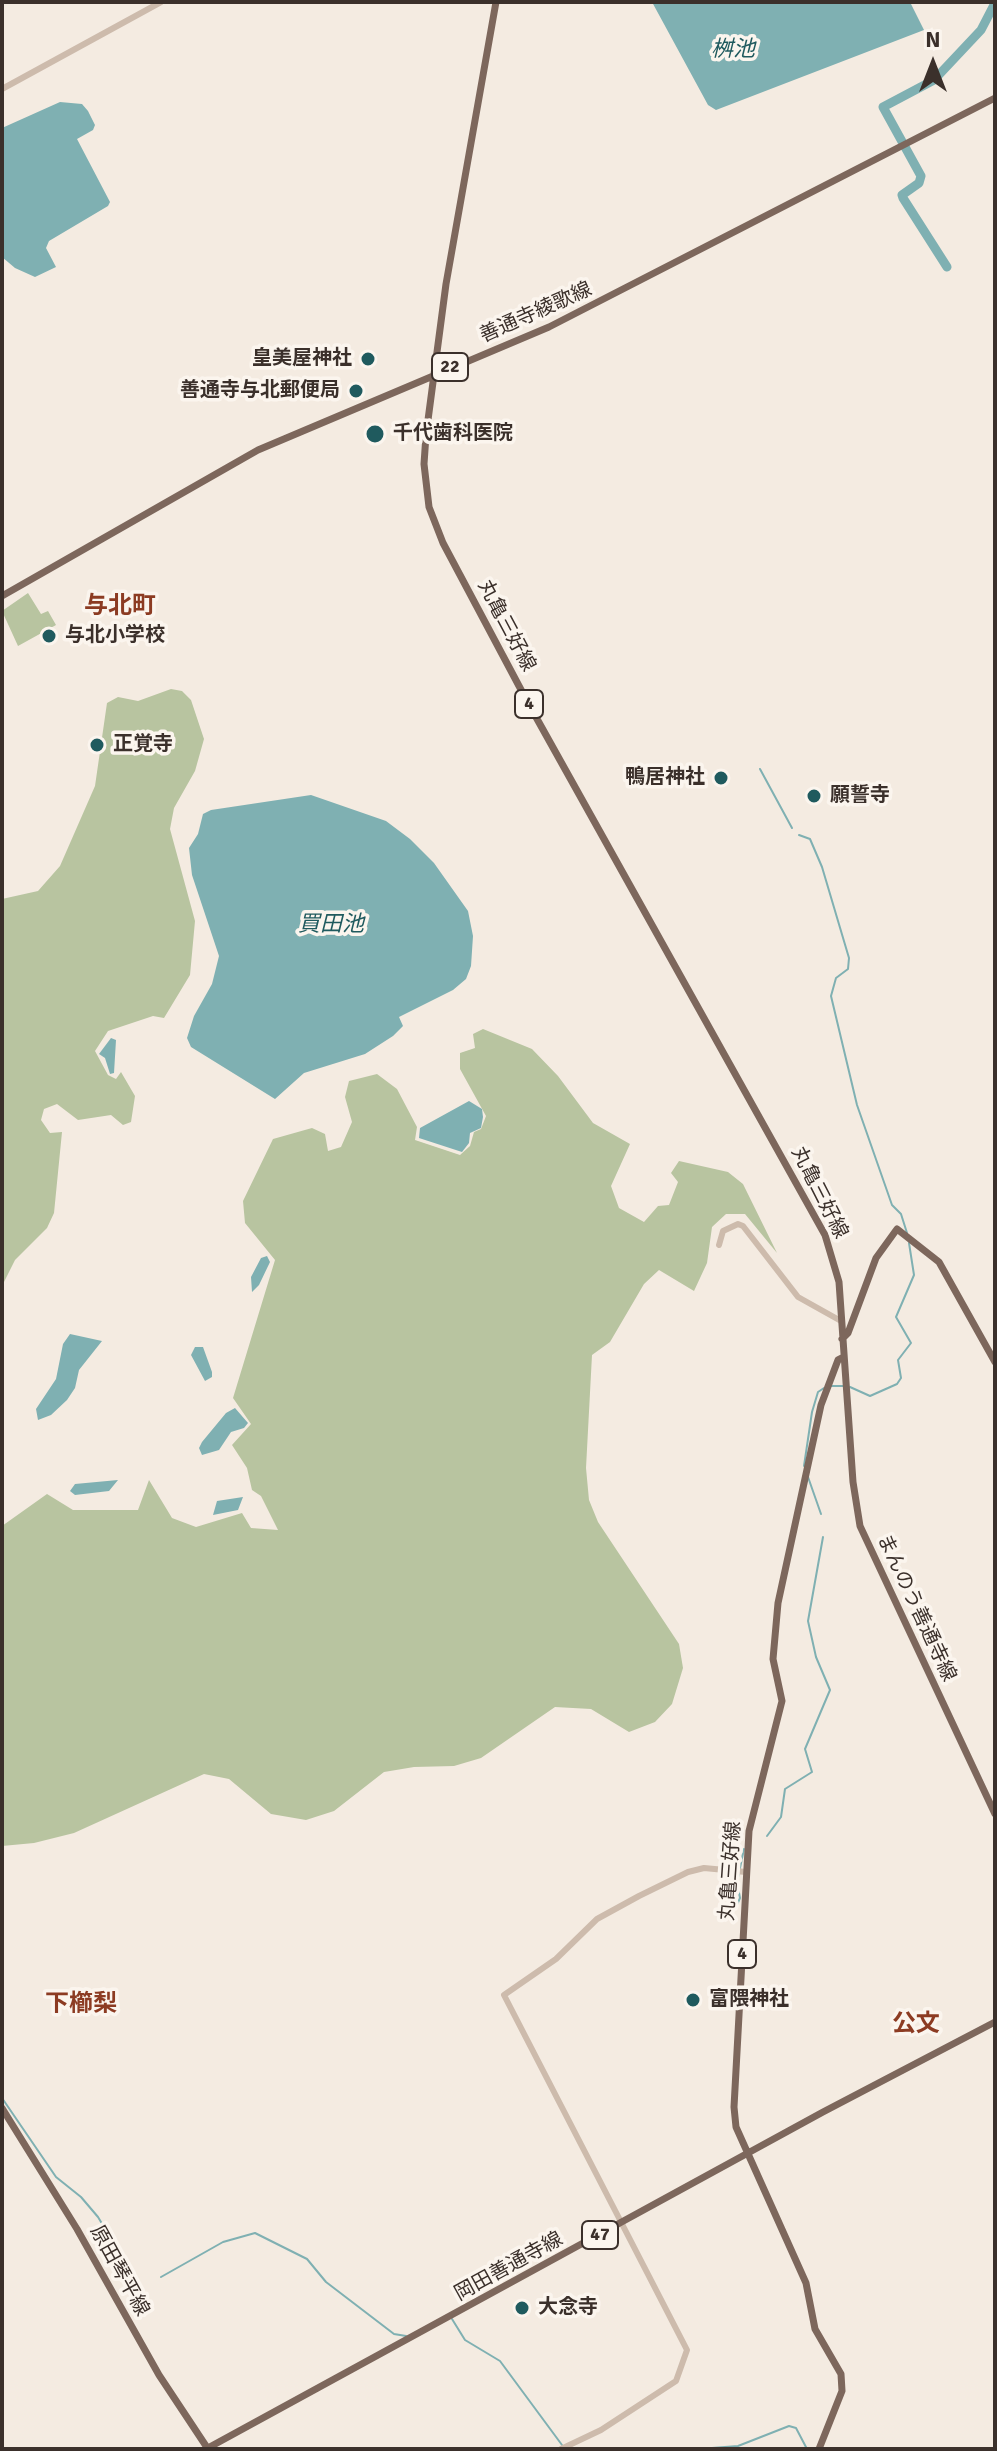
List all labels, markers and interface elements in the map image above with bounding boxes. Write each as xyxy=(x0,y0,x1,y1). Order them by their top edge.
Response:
north arrow xyxy=(893,24,973,104)
text: N xyxy=(925,26,941,53)
water label: 桝池 xyxy=(711,37,755,63)
street label: 善通寺綾歌線 xyxy=(476,278,596,348)
place label: 皇美屋神社 xyxy=(252,347,352,371)
marker: 皇美屋神社 xyxy=(359,350,377,368)
road number: 22 xyxy=(432,353,468,381)
place label: 善通寺与北郵便局 xyxy=(180,379,340,403)
marker: 善通寺与北郵便局 xyxy=(347,382,365,400)
place label: 千代歯科医院 xyxy=(393,422,513,446)
marker: 千代歯科医院 xyxy=(364,423,386,445)
street label: 丸亀三好線 xyxy=(472,576,540,676)
district label: 与北町 xyxy=(84,593,156,621)
place label: 与北小学校 xyxy=(65,624,165,648)
marker: 与北小学校 xyxy=(40,627,58,645)
road number: 4 xyxy=(515,690,543,718)
place label: 正覚寺 xyxy=(113,733,173,757)
marker: 正覚寺 xyxy=(88,736,106,754)
place label: 鴨居神社 xyxy=(625,766,705,790)
marker: 鴨居神社 xyxy=(712,769,730,787)
place label: 願誓寺 xyxy=(830,784,890,808)
marker: 願誓寺 xyxy=(805,787,823,805)
water label: 買田池 xyxy=(298,912,364,938)
street label: 丸亀三好線 xyxy=(786,1143,852,1243)
street label: まんのう善通寺線 xyxy=(871,1530,961,1686)
street label: 丸亀三好線 xyxy=(716,1820,746,1922)
road number: 4 xyxy=(728,1940,756,1968)
place label: 富隈神社 xyxy=(709,1988,789,2012)
district label: 下櫛梨 xyxy=(45,1991,117,2019)
marker: 富隈神社 xyxy=(684,1991,702,2009)
district label: 公文 xyxy=(892,2011,940,2039)
street label: 原田琴平線 xyxy=(84,2221,154,2321)
road number: 47 xyxy=(582,2221,618,2249)
street label: 岡田善通寺線 xyxy=(451,2227,567,2307)
place label: 大念寺 xyxy=(538,2296,598,2320)
marker: 大念寺 xyxy=(513,2299,531,2317)

